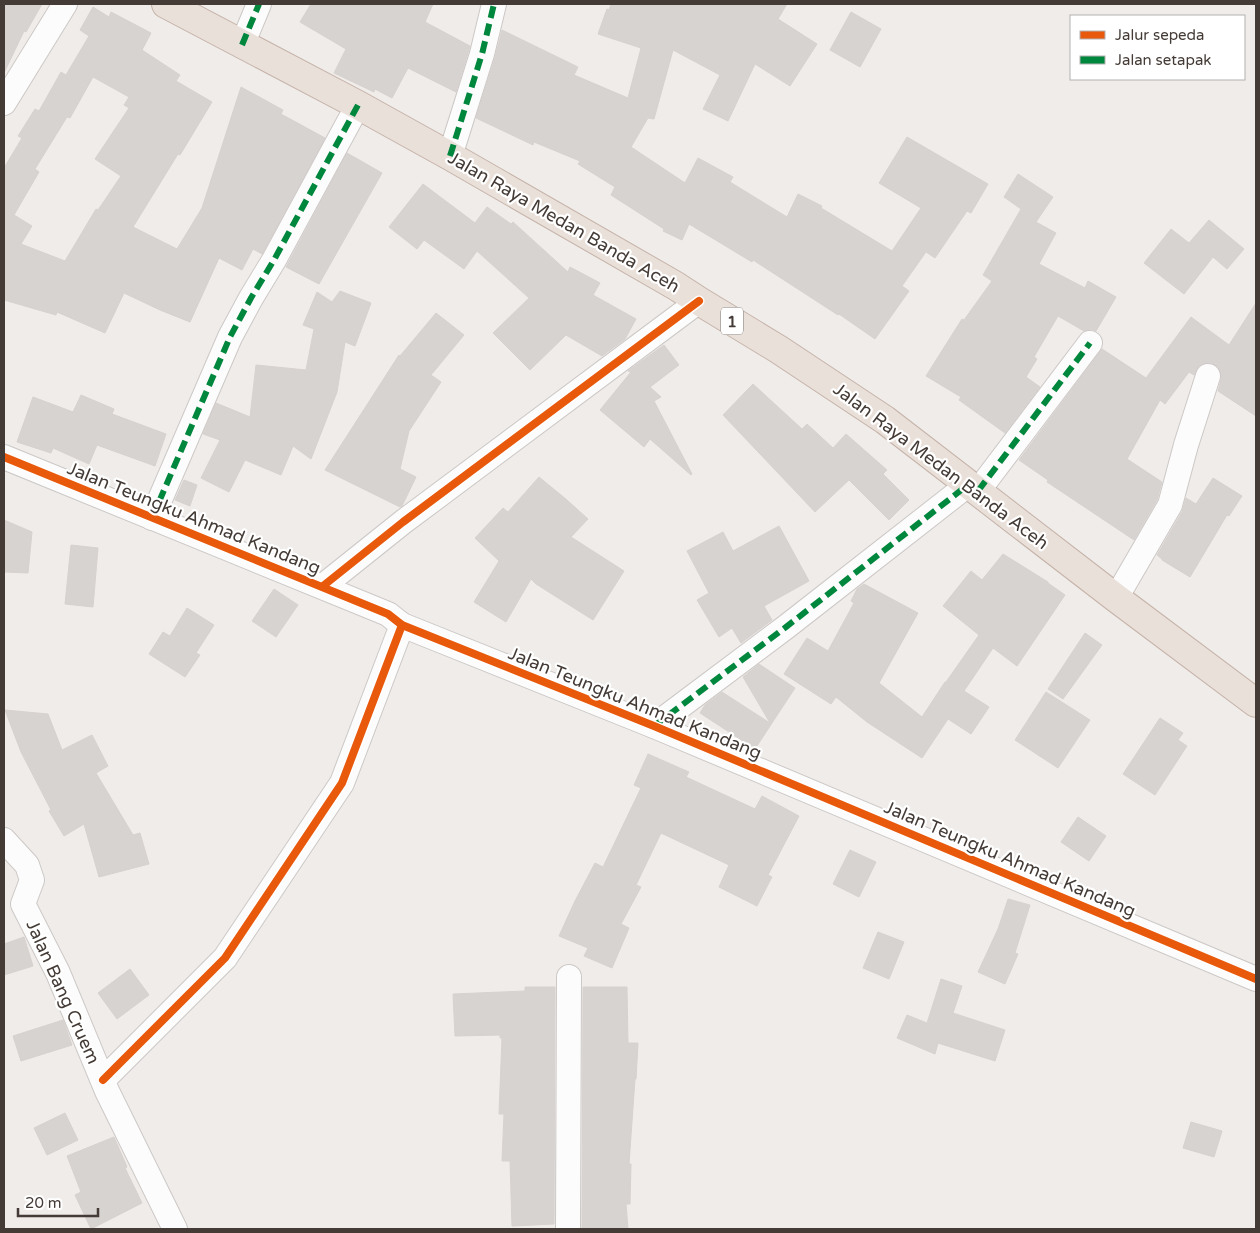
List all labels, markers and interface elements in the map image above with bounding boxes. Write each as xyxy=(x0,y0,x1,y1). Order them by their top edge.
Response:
legend xyxy=(1070,15,1245,80)
text: Jalur sepeda xyxy=(1115,26,1204,44)
text: Jalan setapak xyxy=(1115,51,1212,69)
street label: Jalan Raya Medan Banda Aceh xyxy=(444,146,684,298)
road number: 1 xyxy=(721,308,743,334)
street label: Jalan Raya Medan Banda Aceh xyxy=(829,378,1053,554)
street label: Jalan Teungku Ahmad Kandang xyxy=(64,457,324,579)
street label: Jalan Teungku Ahmad Kandang xyxy=(505,642,765,764)
street label: Jalan Teungku Ahmad Kandang xyxy=(881,796,1139,922)
street label: Jalan Bang Cruem xyxy=(21,917,105,1067)
scale bar xyxy=(18,1186,98,1218)
text: 20 m xyxy=(25,1194,62,1212)

